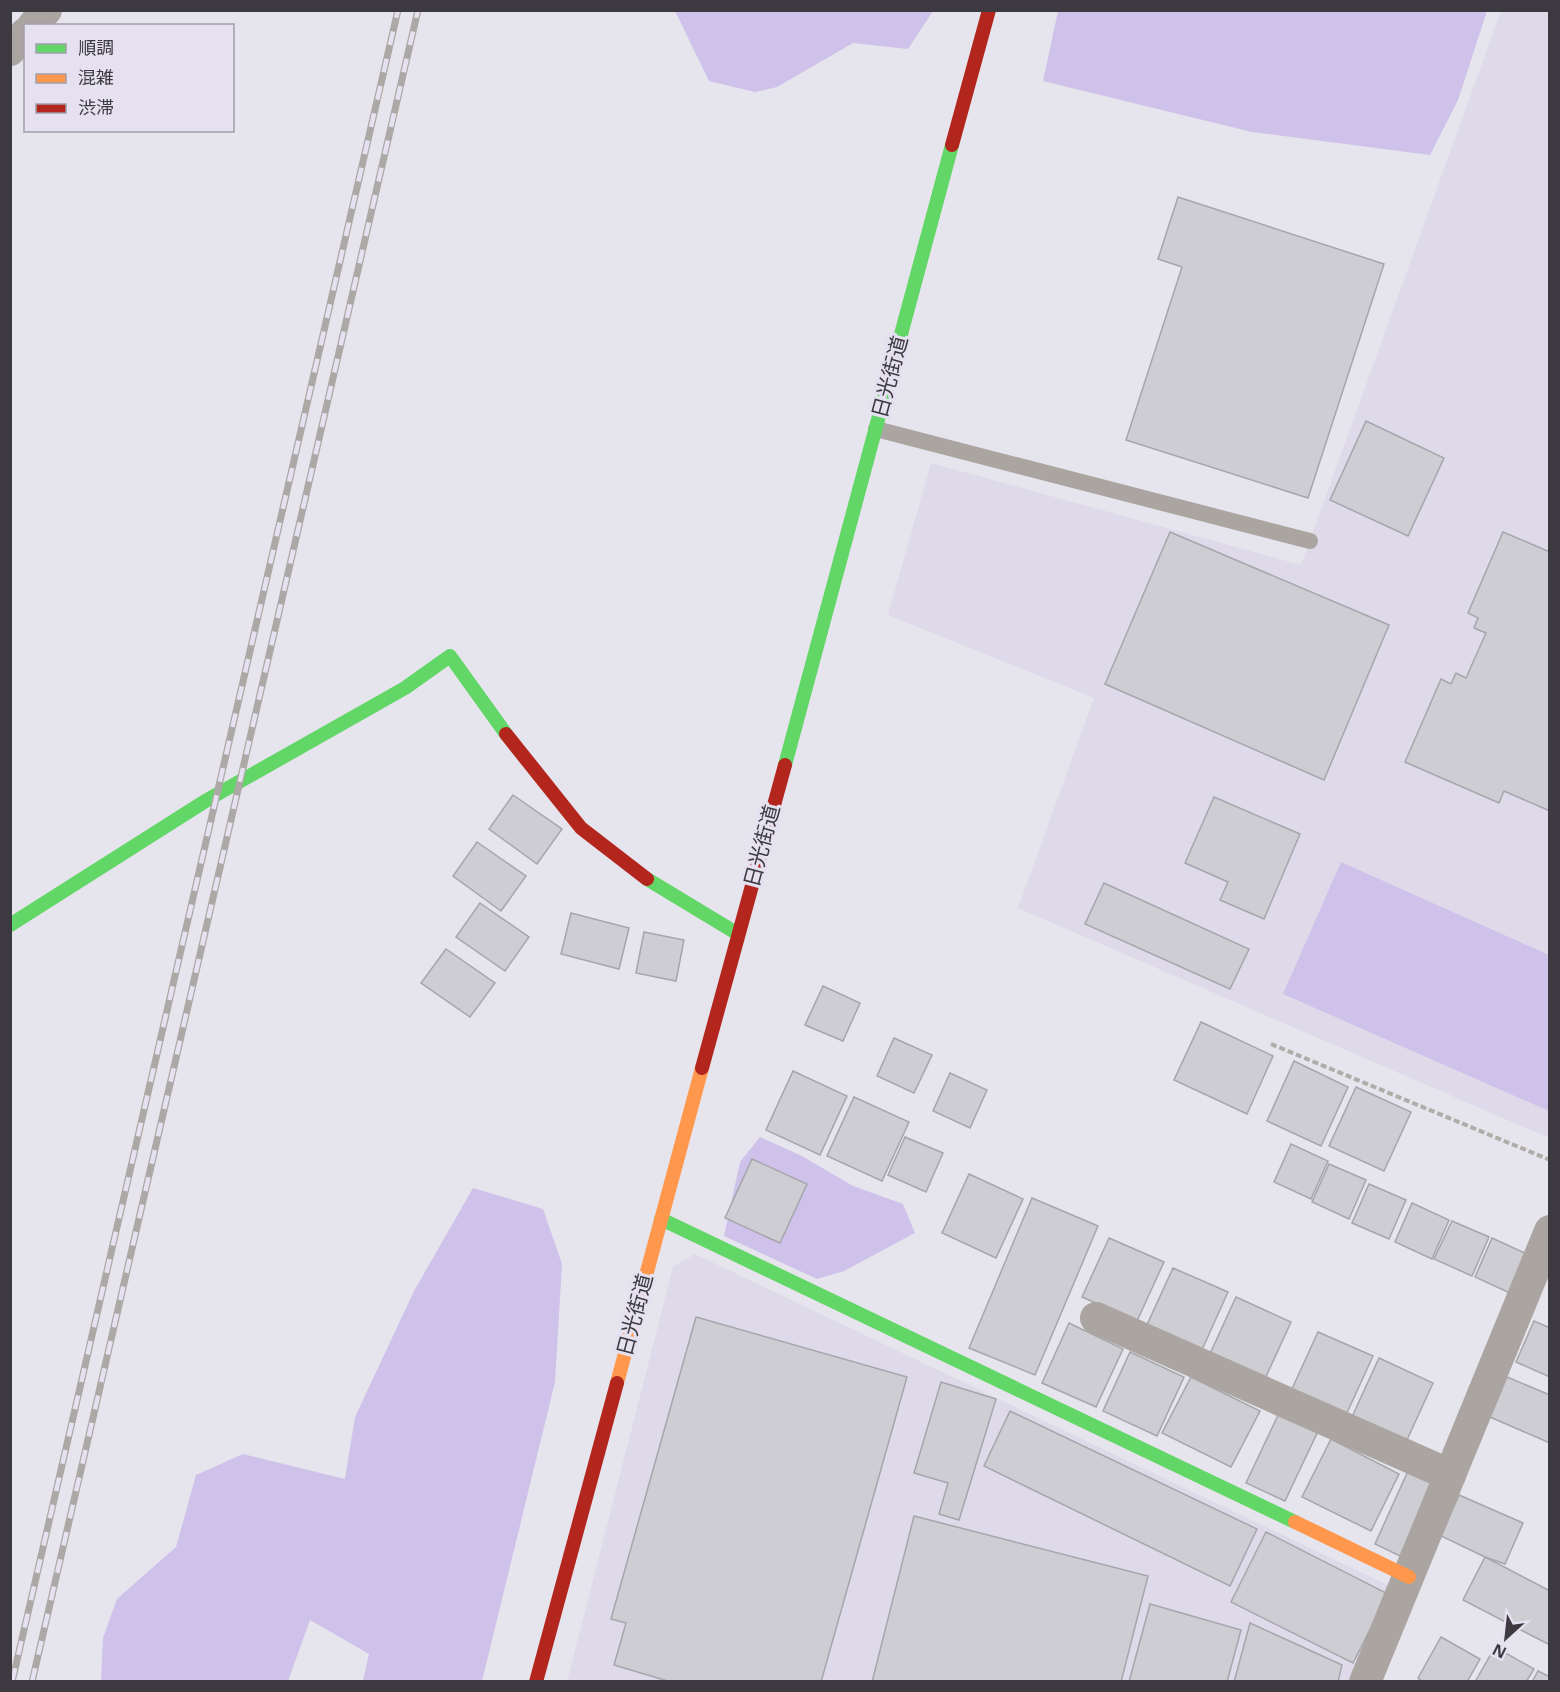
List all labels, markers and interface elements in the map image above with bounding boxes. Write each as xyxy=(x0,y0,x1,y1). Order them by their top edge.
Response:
legend xyxy=(24,24,234,132)
text: 順調 xyxy=(78,35,114,59)
text: 混雑 xyxy=(78,65,114,89)
text: 渋滞 xyxy=(78,95,114,119)
street label: 日光街道 xyxy=(865,333,913,421)
street label: 日光街道 xyxy=(737,802,785,890)
street label: 日光街道 xyxy=(610,1271,658,1359)
north arrow xyxy=(1476,1608,1536,1668)
text: N xyxy=(1488,1639,1510,1664)

